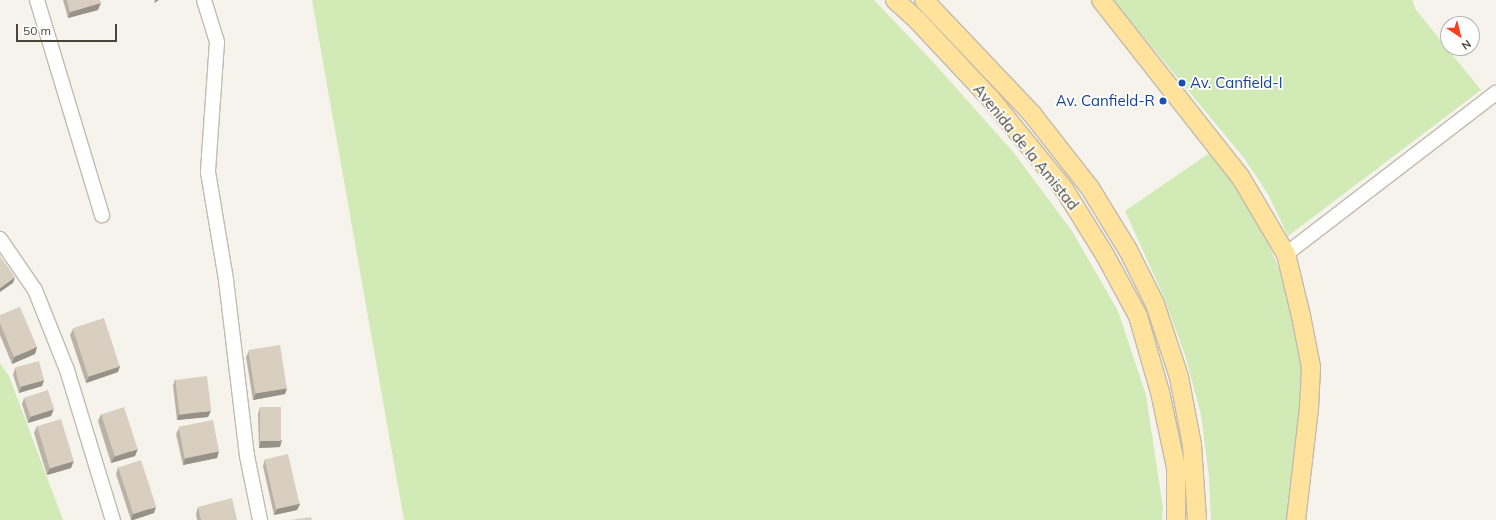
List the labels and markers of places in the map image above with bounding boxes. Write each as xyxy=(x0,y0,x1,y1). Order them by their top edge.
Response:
place label: Av. Canfield-I xyxy=(1190,74,1283,92)
marker: Av. Canfield-I xyxy=(1177,78,1187,88)
place label: Av. Canfield-R xyxy=(1056,92,1155,110)
marker: Av. Canfield-R xyxy=(1158,96,1168,106)

